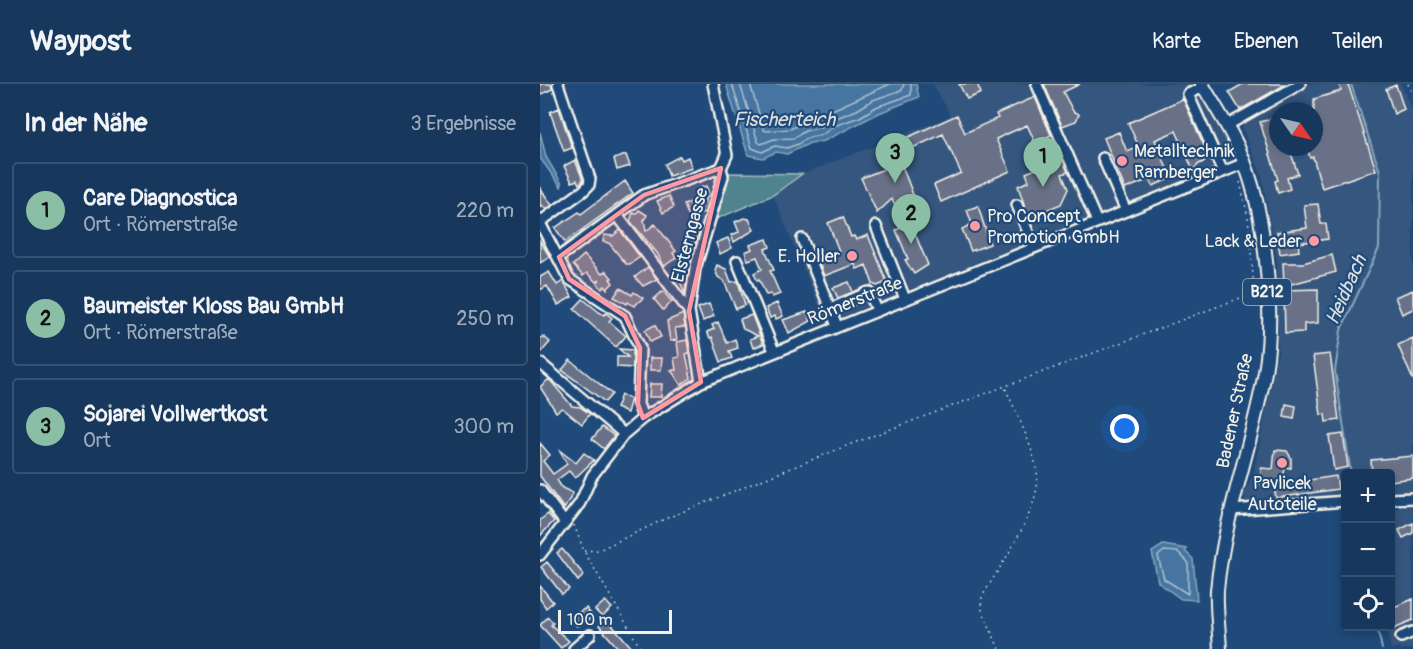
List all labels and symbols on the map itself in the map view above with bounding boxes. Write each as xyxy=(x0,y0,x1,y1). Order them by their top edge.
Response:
north arrow xyxy=(1269,102,1323,156)
water label: Fischerteich xyxy=(733,107,837,132)
pin: 3 xyxy=(876,134,914,183)
pin: 1 xyxy=(1024,138,1062,187)
place label: Metalltechnik Ramberger xyxy=(1134,140,1235,184)
marker: Metalltechnik Ramberger xyxy=(1115,154,1129,168)
street label: Elsterngasse xyxy=(666,185,714,285)
pin: 2 xyxy=(892,194,931,244)
place label: Pro Concept Promotion GmbH xyxy=(987,205,1120,249)
marker: Pro Concept Promotion GmbH xyxy=(968,219,982,233)
place label: Lack & Leder xyxy=(1204,230,1303,253)
marker: Lack & Leder xyxy=(1307,234,1321,248)
place label: E. Holler xyxy=(778,245,841,268)
marker: E. Holler xyxy=(845,249,859,263)
water label: Heidbach xyxy=(1320,250,1373,329)
street label: Römerstraße xyxy=(804,272,906,330)
road number: B212 xyxy=(1243,279,1291,305)
street label: Badener Straße xyxy=(1212,351,1258,470)
your location xyxy=(1110,414,1139,443)
marker: Pavlicek Autoteile xyxy=(1275,456,1289,470)
place label: Pavlicek Autoteile xyxy=(1247,472,1317,516)
scale bar xyxy=(558,607,672,634)

